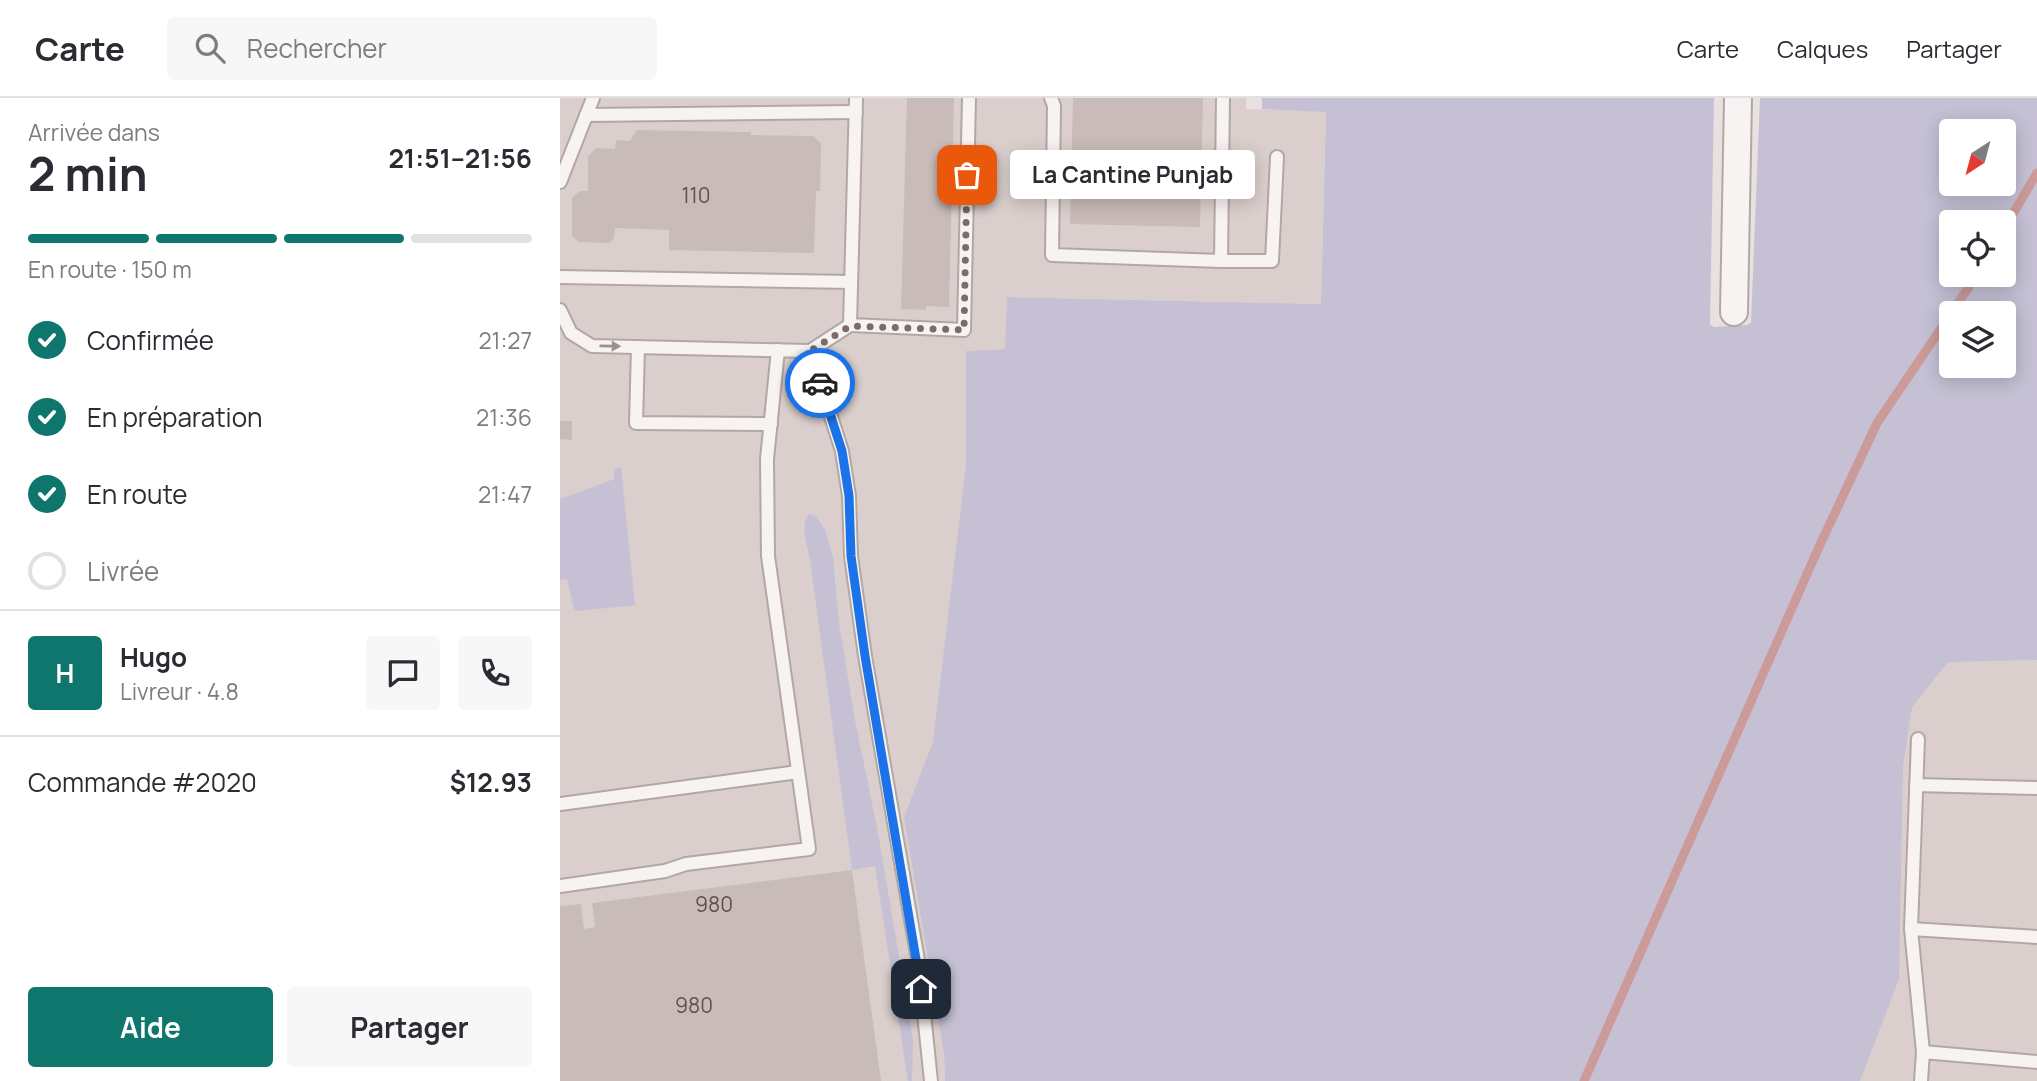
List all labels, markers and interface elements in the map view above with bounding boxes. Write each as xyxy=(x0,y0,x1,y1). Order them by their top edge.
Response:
search box xyxy=(167,17,657,80)
text: Carte xyxy=(35,26,125,71)
icon: search xyxy=(191,29,229,67)
text: Rechercher xyxy=(247,30,387,66)
text: Carte xyxy=(1677,32,1739,65)
text: Calques xyxy=(1777,32,1868,65)
text: Partager xyxy=(1906,32,2002,65)
text: Arrivée dans xyxy=(28,116,160,148)
north arrow xyxy=(1939,119,2016,196)
map controls xyxy=(1939,119,2016,378)
text: 21:51–21:56 xyxy=(388,140,532,176)
text: 2 min xyxy=(28,142,148,205)
pin xyxy=(937,145,997,205)
callout: La Cantine Punjab xyxy=(1009,150,1254,200)
icon: bag xyxy=(948,156,986,194)
text: La Cantine Punjab xyxy=(1032,158,1233,190)
house number: 110 xyxy=(681,181,711,209)
button: locate xyxy=(1939,210,2016,287)
text: En route · 150 m xyxy=(28,253,192,285)
button: layers xyxy=(1939,301,2016,378)
icon: check xyxy=(28,321,66,359)
text: Confirmée xyxy=(87,322,214,358)
text: 21:27 xyxy=(478,324,532,356)
one-way arrow xyxy=(599,340,621,352)
courier xyxy=(785,348,855,418)
icon: car xyxy=(801,364,839,402)
icon: check xyxy=(28,398,66,436)
text: En préparation xyxy=(87,399,262,435)
text: 21:36 xyxy=(476,401,532,433)
icon: check xyxy=(28,475,66,513)
text: En route xyxy=(87,476,188,512)
text: 21:47 xyxy=(478,478,532,510)
text: Livrée xyxy=(87,553,159,589)
button: chat xyxy=(366,636,440,710)
button: phone xyxy=(458,636,532,710)
text: Hugo xyxy=(120,639,187,675)
text: H xyxy=(56,655,74,691)
text: Livreur · 4.8 xyxy=(120,675,239,707)
text: Commande #2020 xyxy=(28,764,257,800)
text: $12.93 xyxy=(450,764,532,800)
house number: 980 xyxy=(695,890,733,918)
pin xyxy=(891,959,951,1019)
icon: home xyxy=(902,970,940,1008)
button: Aide xyxy=(28,987,273,1067)
button: Partager xyxy=(287,987,532,1067)
house number: 980 xyxy=(675,991,713,1019)

